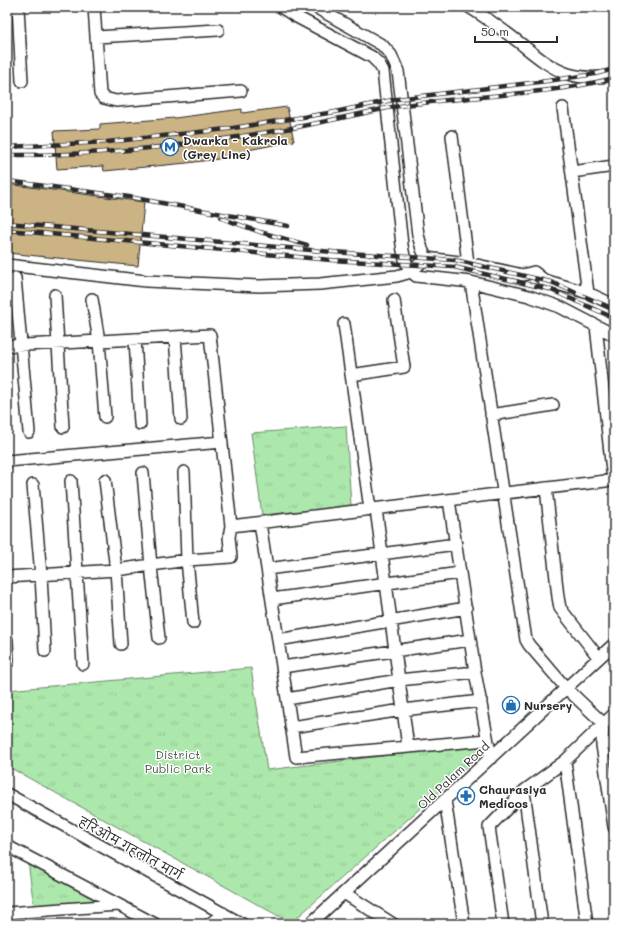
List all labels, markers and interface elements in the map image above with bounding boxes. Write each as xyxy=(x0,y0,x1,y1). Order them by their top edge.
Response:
scale bar xyxy=(475,18,557,44)
text: 50 m xyxy=(481,23,509,39)
place label: Dwarka - Kakrola (Grey Line) xyxy=(183,132,288,162)
metro station icon: Dwarka - Kakrola (Grey Line) xyxy=(160,137,180,157)
shop icon: Nursery xyxy=(501,695,521,715)
place label: Nursery xyxy=(524,697,573,713)
street label: Old Palam Road xyxy=(414,737,493,812)
park label: District Public Park xyxy=(145,746,211,776)
place label: Chaurasiya Medicos xyxy=(479,781,547,811)
pharmacy icon: Chaurasiya Medicos xyxy=(456,786,476,806)
street label: हरिओम गहलोत मार्ग xyxy=(76,812,186,883)

